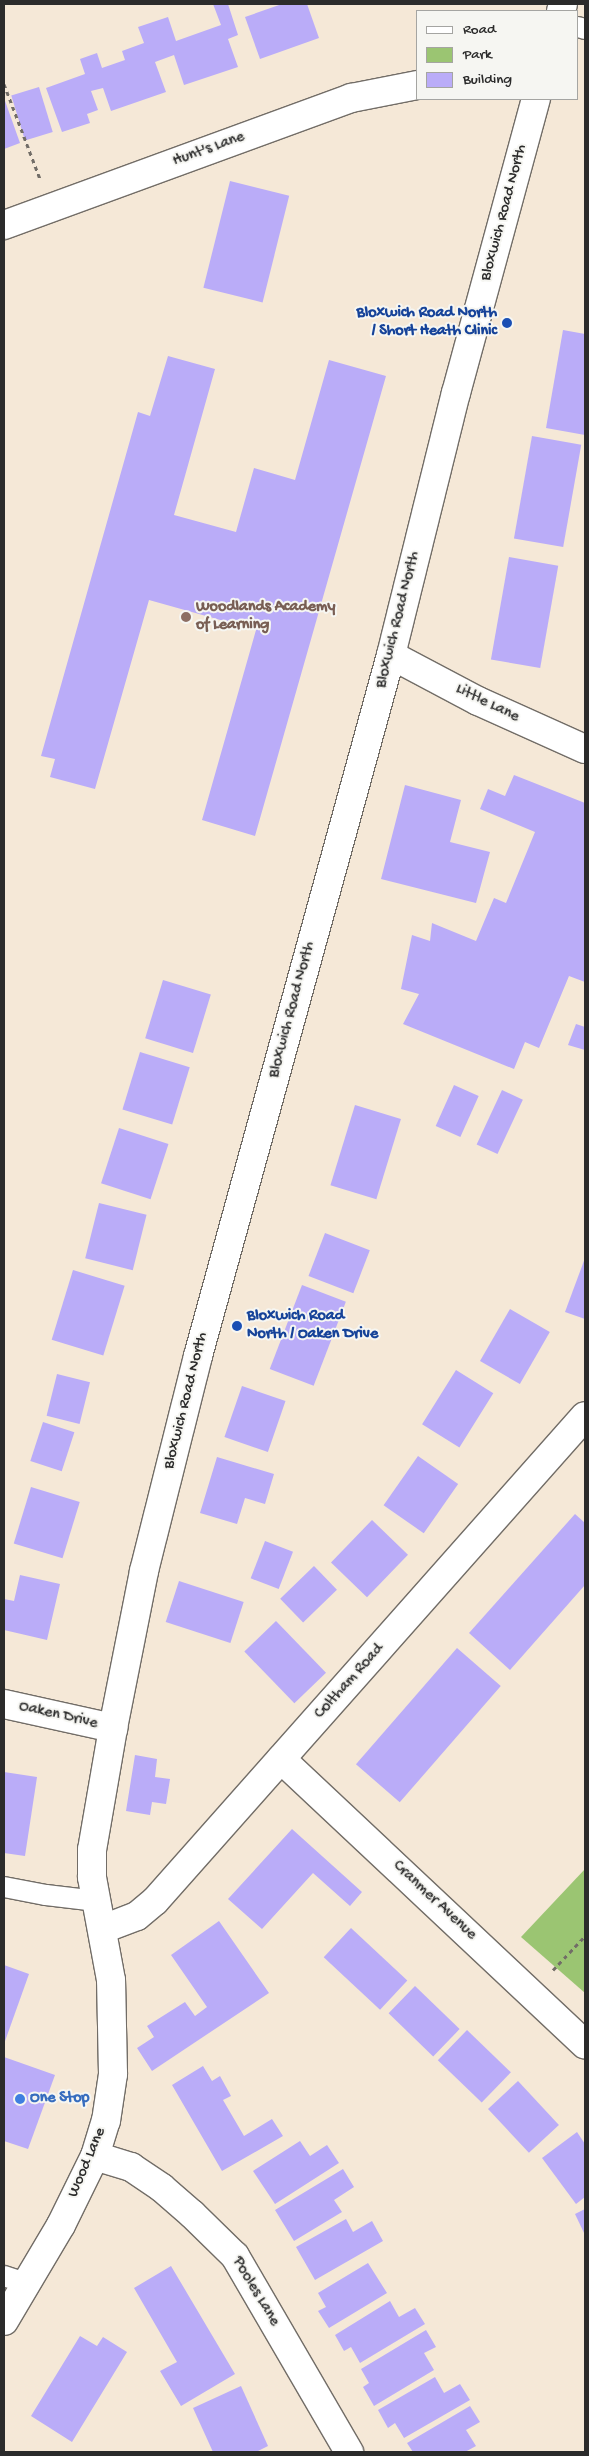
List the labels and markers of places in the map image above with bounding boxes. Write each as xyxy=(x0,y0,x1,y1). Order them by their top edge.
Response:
place label: Bloxwich Road North / Short Heath Clinic xyxy=(357,304,497,342)
marker: Bloxwich Road North / Short Heath Clinic xyxy=(501,317,513,329)
place label: Woodlands Academy of Learning xyxy=(196,598,335,636)
marker: Woodlands Academy of Learning xyxy=(180,611,192,623)
place label: Bloxwich Road North / Oaken Drive xyxy=(247,1307,378,1345)
marker: Bloxwich Road North / Oaken Drive xyxy=(231,1320,243,1332)
place label: One Stop xyxy=(30,2089,89,2109)
marker: One Stop xyxy=(14,2093,26,2105)

